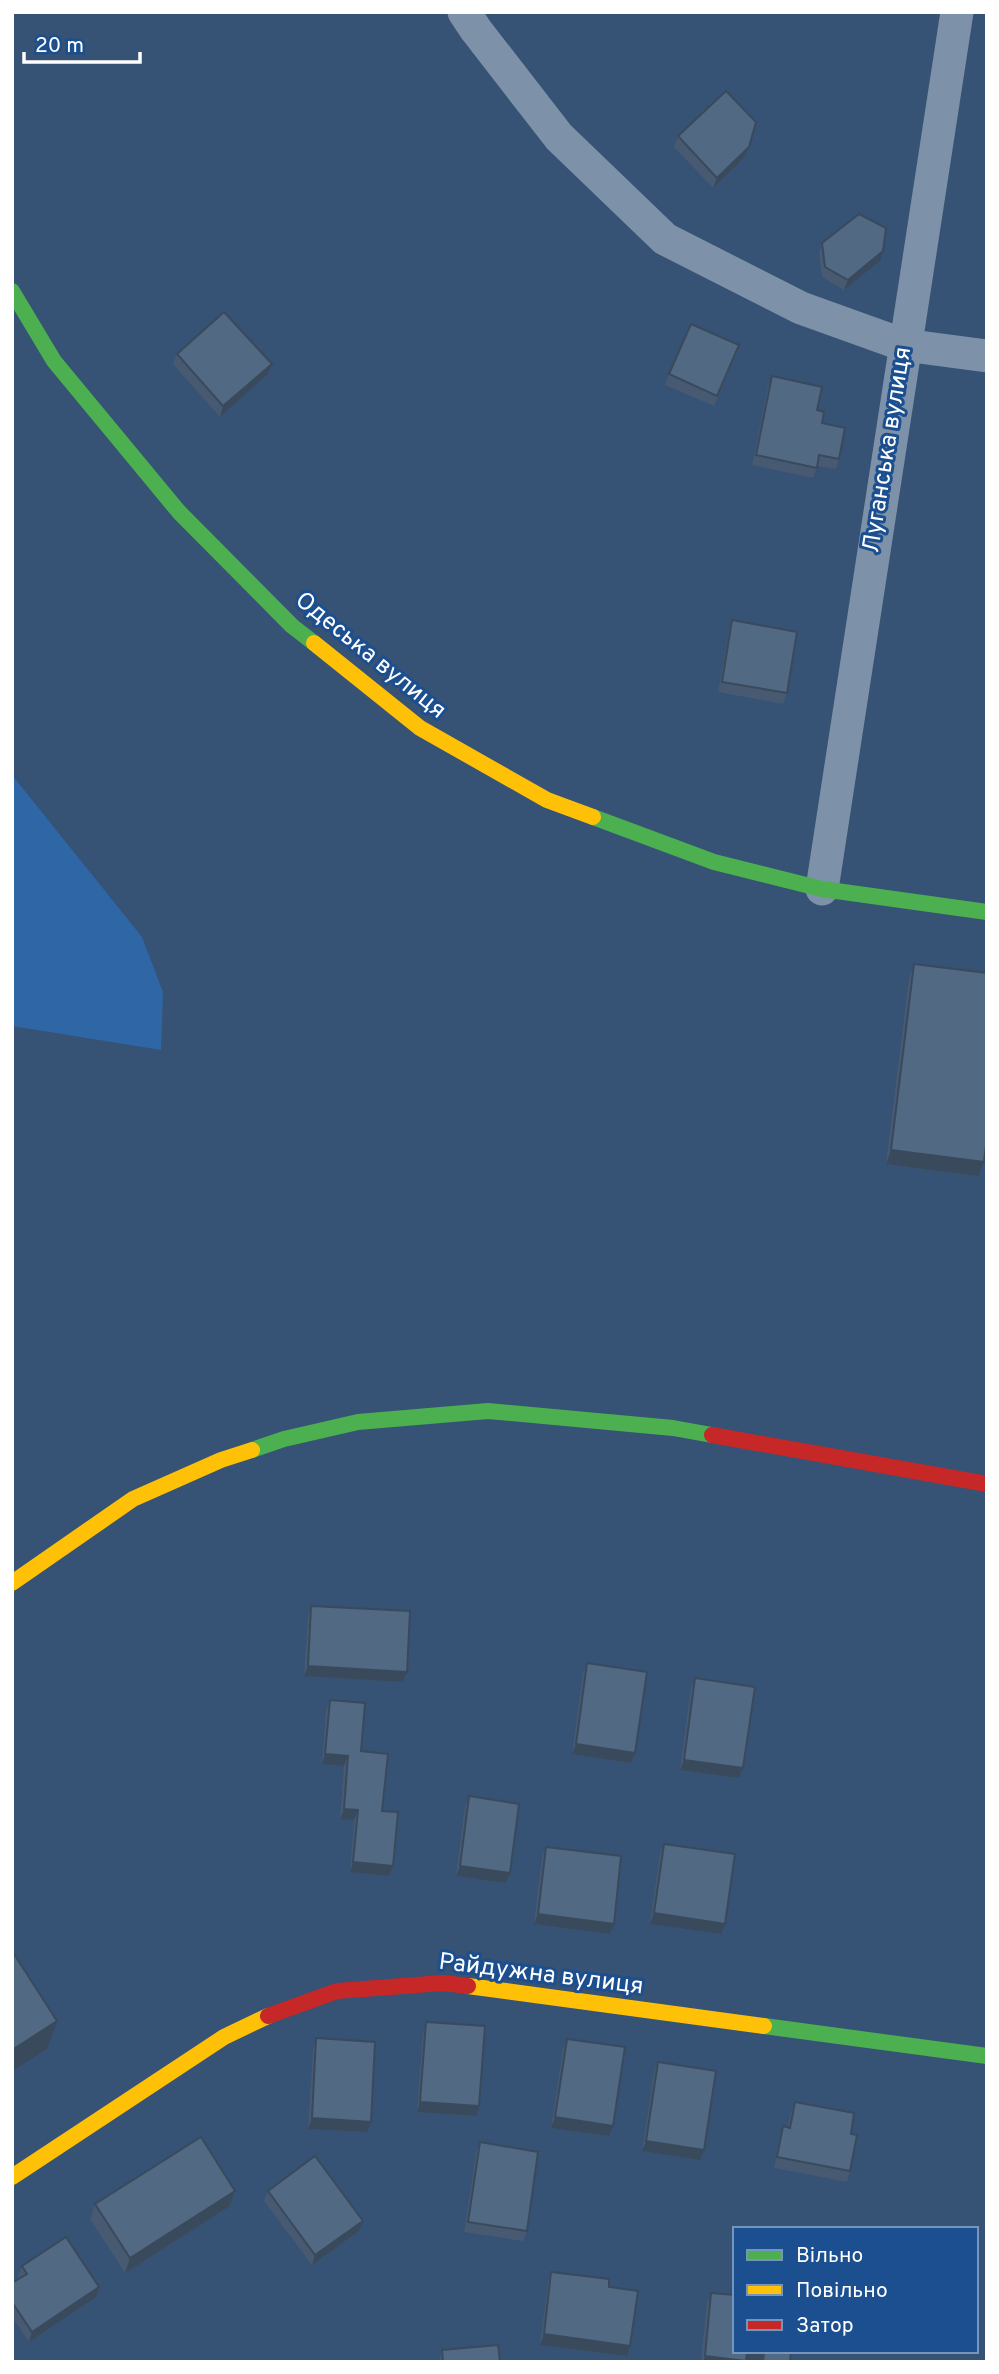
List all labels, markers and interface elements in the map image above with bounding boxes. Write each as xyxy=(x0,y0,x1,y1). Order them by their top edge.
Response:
scale bar xyxy=(24,21,140,65)
text: 20 m xyxy=(35,33,84,60)
street label: Луганська вулиця xyxy=(857,345,919,555)
street label: Одеська вулиця xyxy=(288,586,452,726)
street label: Райдужна вулиця xyxy=(437,1948,645,2002)
legend xyxy=(733,2227,978,2353)
text: Вільно xyxy=(796,2243,863,2270)
text: Повільно xyxy=(796,2278,888,2305)
text: Затор xyxy=(796,2313,854,2340)

